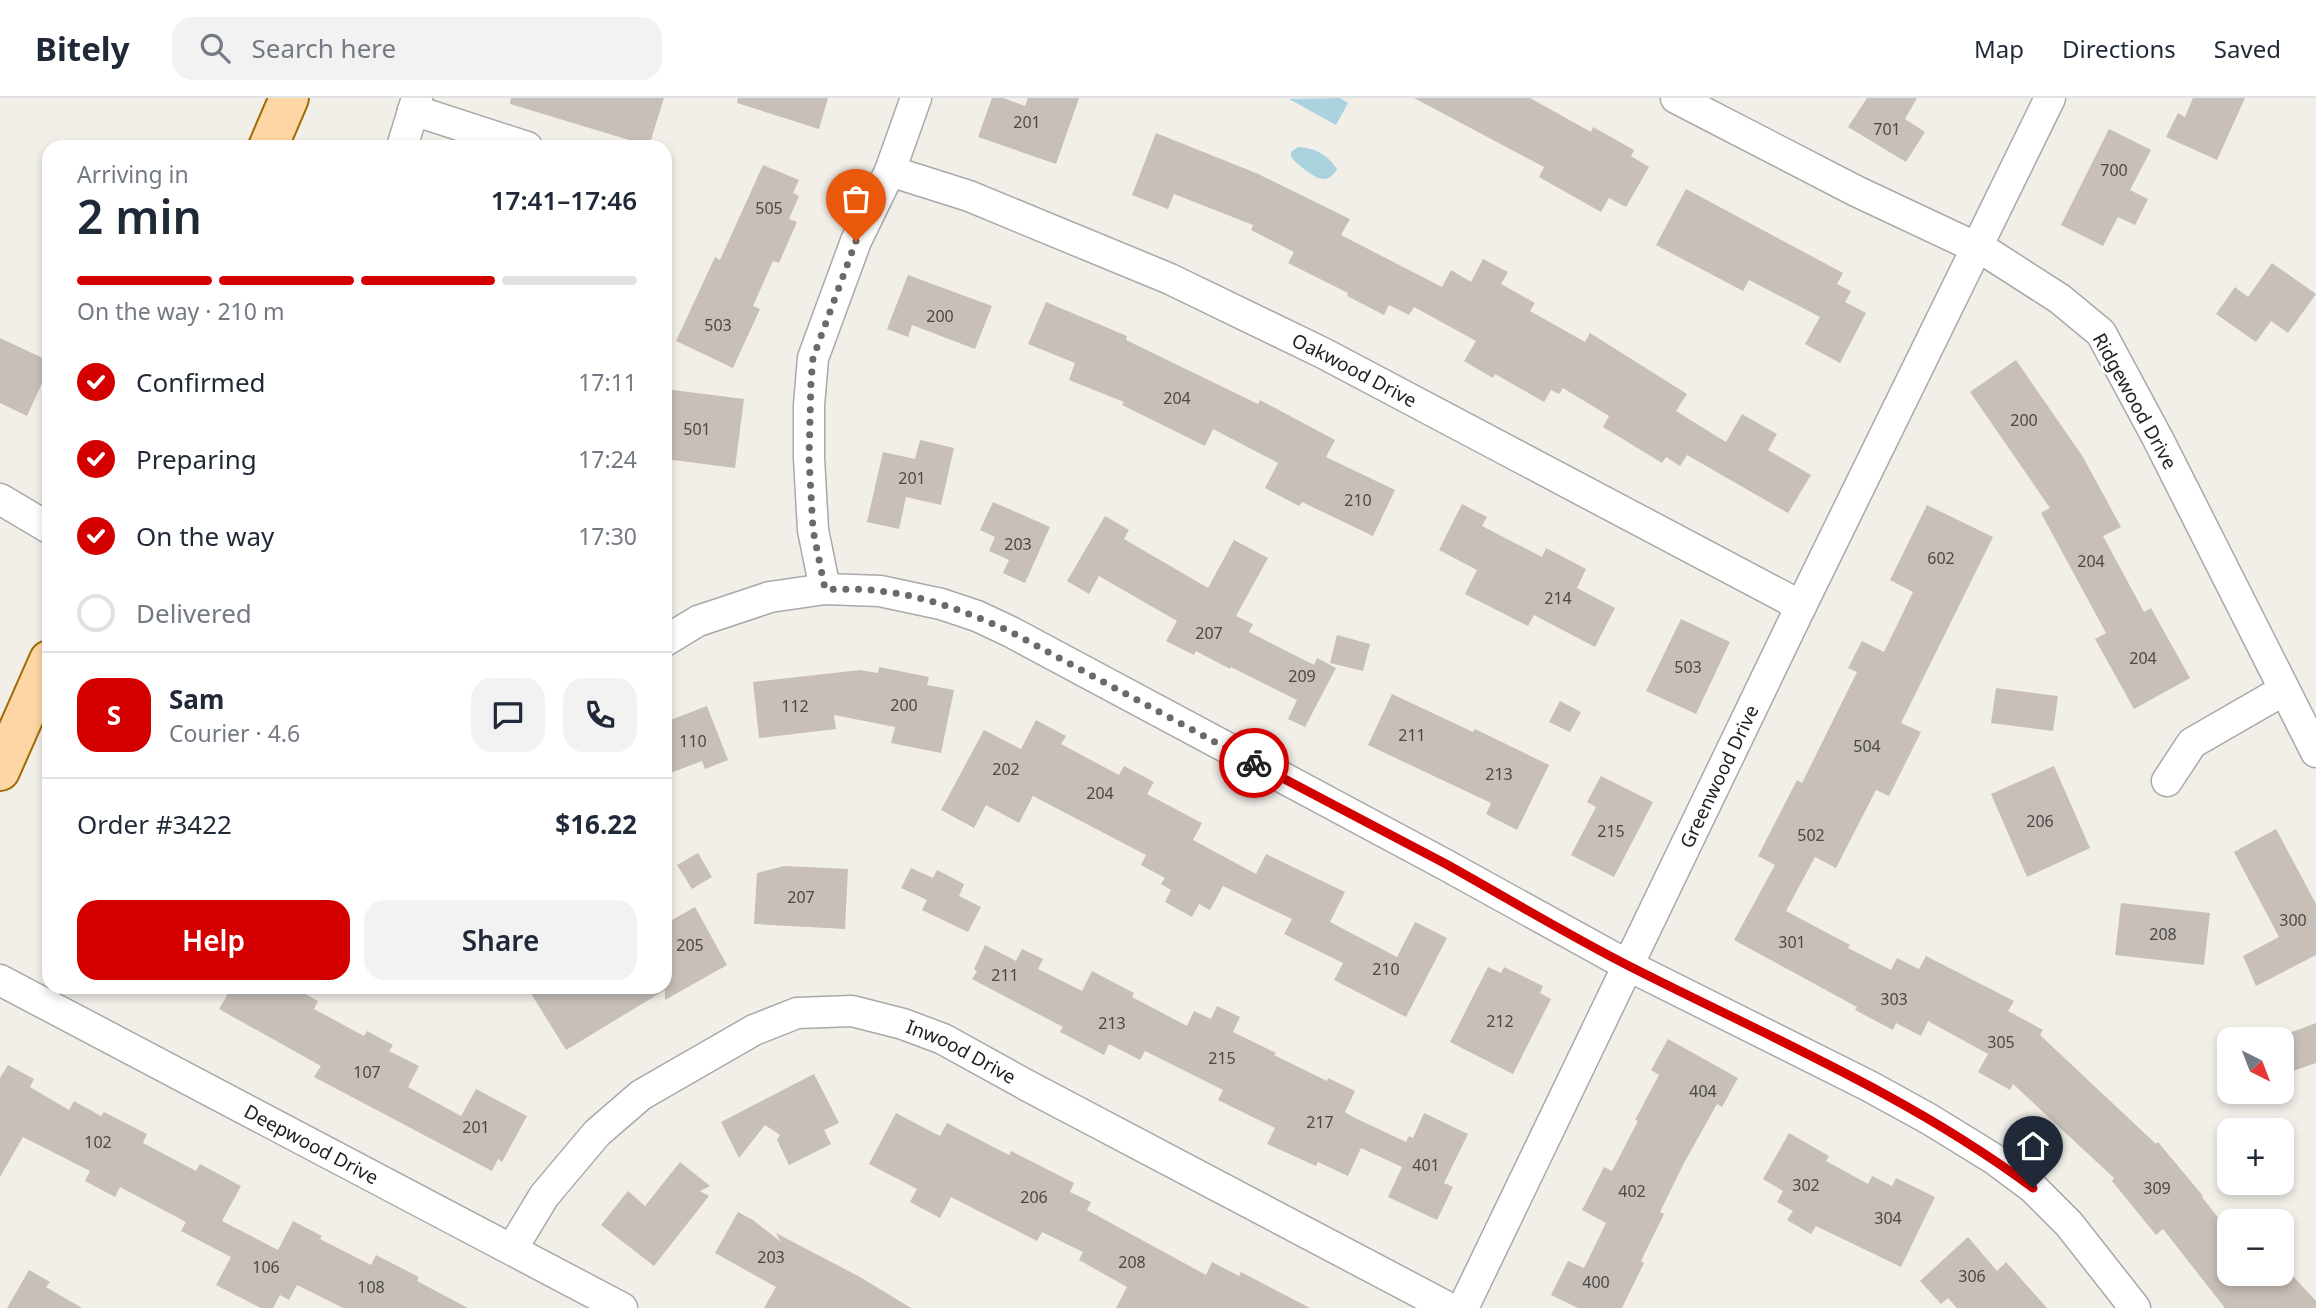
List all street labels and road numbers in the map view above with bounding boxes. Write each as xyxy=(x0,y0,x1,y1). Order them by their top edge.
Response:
street label: Oakwood Drive xyxy=(1288,327,1421,413)
street label: Ridgewood Drive xyxy=(2087,328,2183,474)
street label: Greenwood Drive xyxy=(1673,700,1765,852)
street label: Inwood Drive xyxy=(903,1013,1021,1090)
street label: Deepwood Drive xyxy=(240,1098,383,1190)

